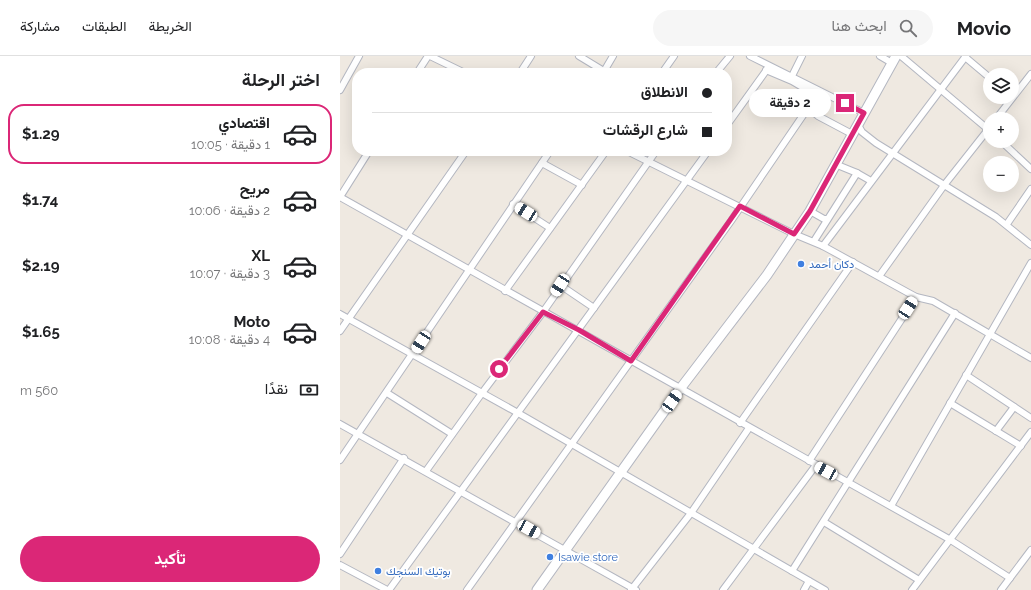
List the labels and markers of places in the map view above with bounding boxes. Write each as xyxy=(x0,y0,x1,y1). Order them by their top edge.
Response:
place label: دكان أحمد xyxy=(809,258,854,271)
marker: دكان أحمد xyxy=(796,259,806,269)
place label: Isawie store xyxy=(558,551,619,564)
marker: Isawie store xyxy=(545,552,555,562)
place label: بوتيك السنجك xyxy=(386,565,451,578)
marker: بوتيك السنجك xyxy=(373,566,383,576)

